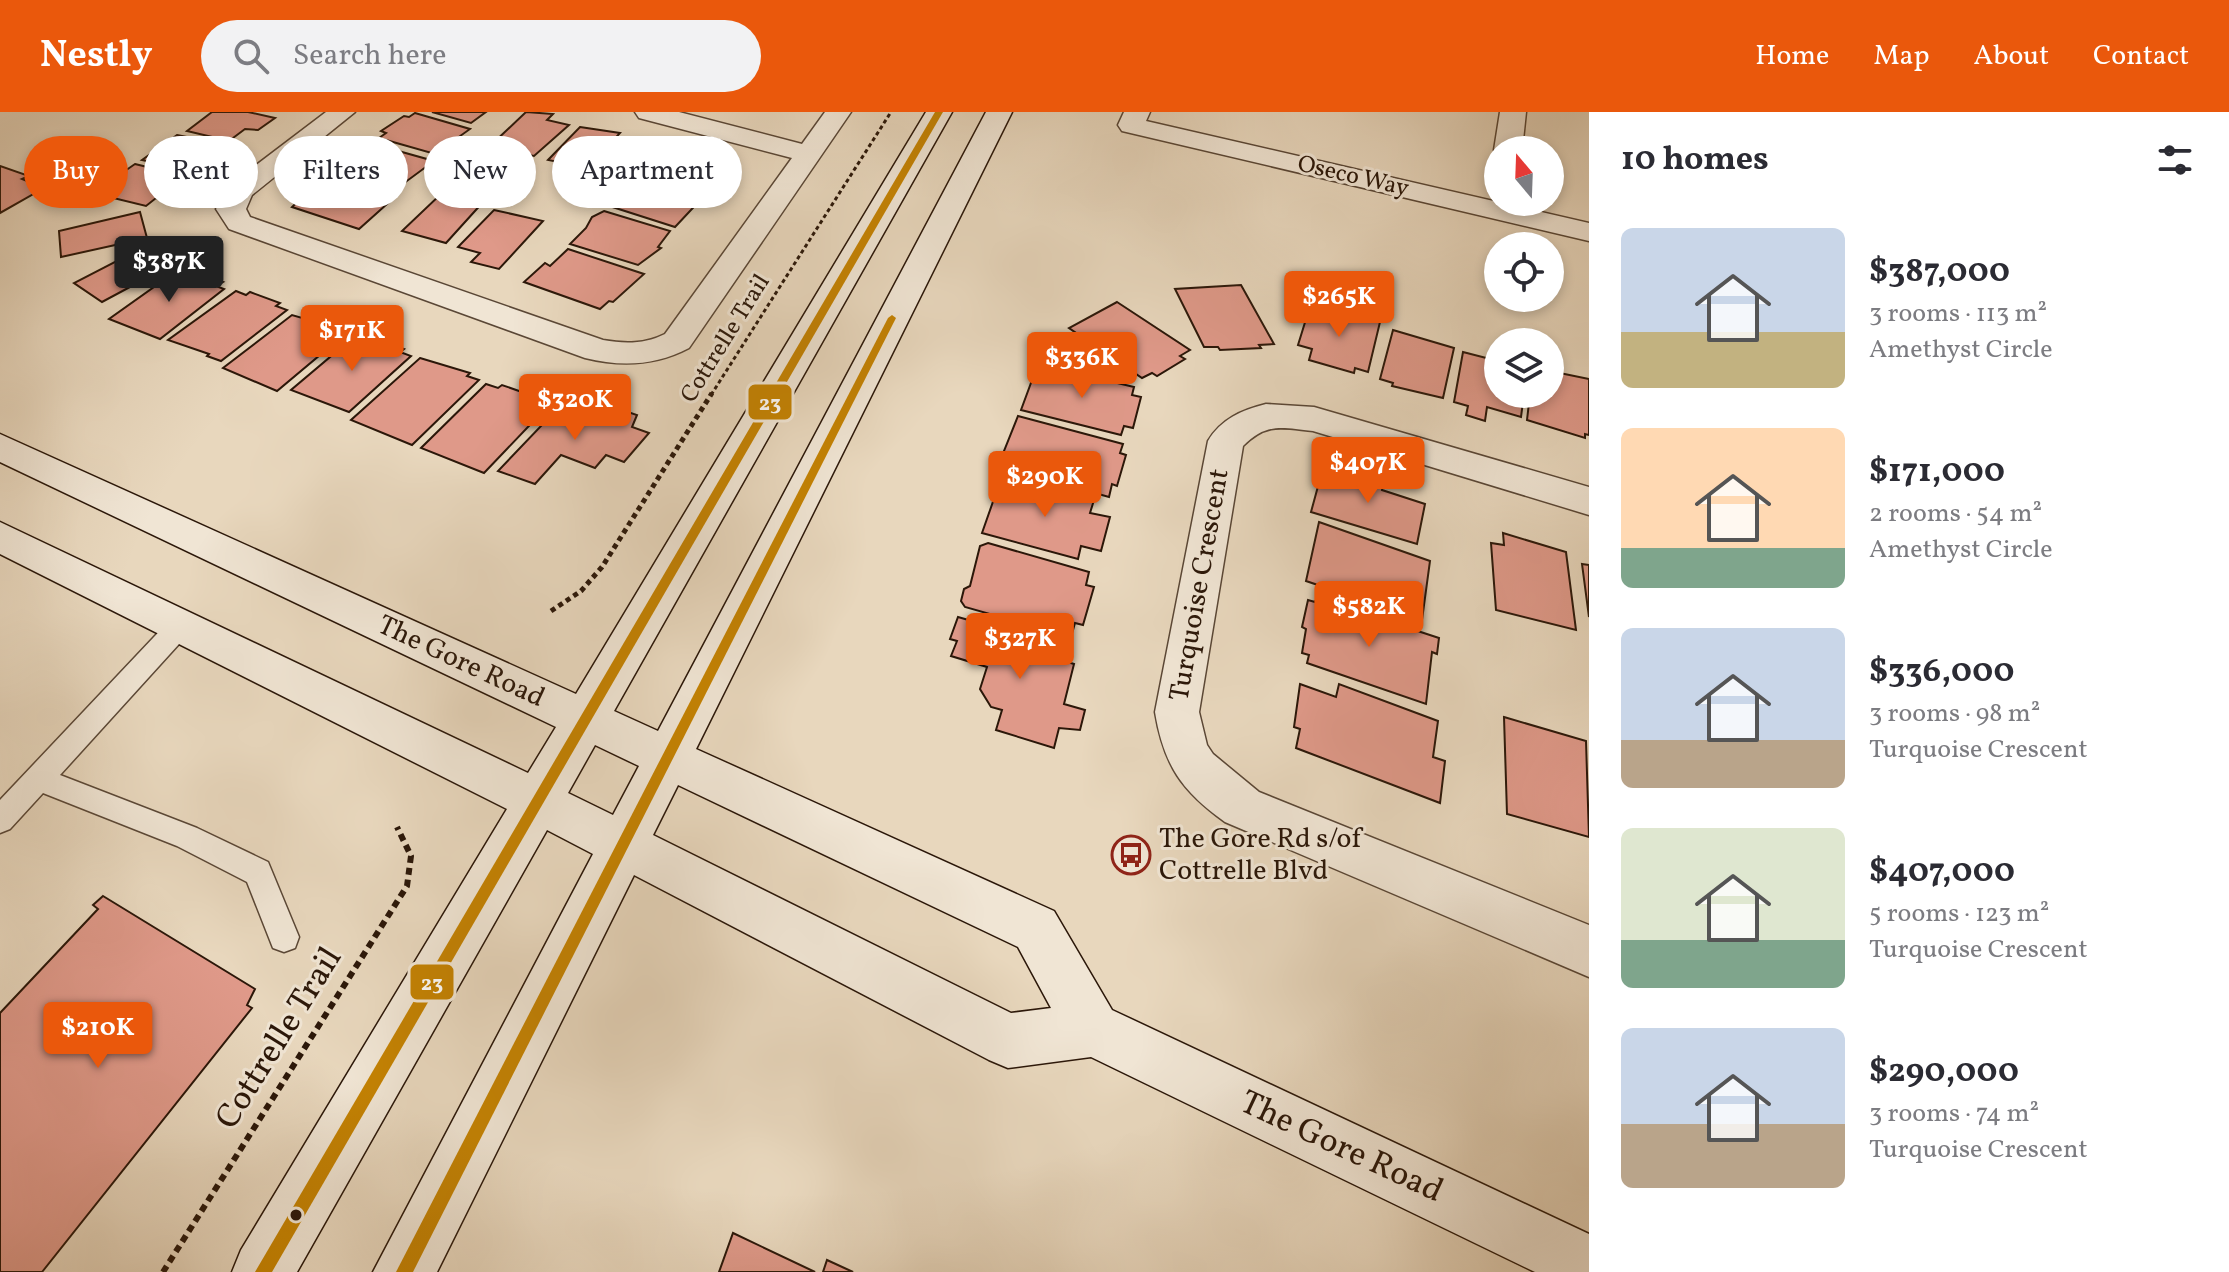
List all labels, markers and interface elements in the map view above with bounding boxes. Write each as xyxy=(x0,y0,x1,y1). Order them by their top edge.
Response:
search box xyxy=(201,20,761,92)
text: Nestly xyxy=(40,30,153,83)
icon: search xyxy=(229,34,273,78)
text: Search here xyxy=(293,35,446,77)
text: Home xyxy=(1755,37,1829,76)
text: Map xyxy=(1873,37,1929,76)
text: About xyxy=(1973,37,2049,76)
text: Contact xyxy=(2093,37,2189,76)
chip: Buy xyxy=(24,136,128,208)
chip: Rent xyxy=(144,136,258,208)
chip: Filters xyxy=(274,136,408,208)
chip: New xyxy=(424,136,536,208)
chip: Apartment xyxy=(552,136,742,208)
north arrow xyxy=(1484,136,1564,216)
map controls xyxy=(1484,136,1564,408)
text: 10 homes xyxy=(1621,137,1769,184)
icon: filters xyxy=(2153,138,2197,182)
street label: Oseco Way xyxy=(1294,148,1412,206)
button: locate xyxy=(1484,232,1564,312)
pin: $387K xyxy=(113,236,225,304)
text: $387K xyxy=(132,244,206,280)
text: $387,000 xyxy=(1869,249,2010,296)
icon: home xyxy=(1685,260,1781,356)
street label: Cottrelle Trail xyxy=(673,268,779,410)
pin: $265K xyxy=(1283,271,1395,339)
text: $265K xyxy=(1302,279,1376,315)
text: 3 rooms · 113 m² xyxy=(1869,296,2047,332)
pin: $171K xyxy=(296,305,408,373)
text: $171K xyxy=(319,313,385,349)
button: layers xyxy=(1484,328,1564,408)
pin: $336K xyxy=(1026,332,1138,400)
text: Amethyst Circle xyxy=(1869,332,2053,368)
text: $336K xyxy=(1045,340,1119,376)
pin: $320K xyxy=(519,374,631,442)
text: $320K xyxy=(537,382,613,418)
line badge: 23 xyxy=(747,383,793,421)
text: 23 xyxy=(759,389,781,420)
pin: $407K xyxy=(1312,437,1424,505)
text: $407K xyxy=(1329,445,1407,481)
text: $171,000 xyxy=(1869,449,2005,496)
pin: $290K xyxy=(989,451,1101,519)
text: $290K xyxy=(1006,459,1084,495)
icon: home xyxy=(1685,460,1781,556)
street label: Turquoise Crescent xyxy=(1160,466,1240,704)
text: 2 rooms · 54 m² xyxy=(1869,496,2042,532)
text: Amethyst Circle xyxy=(1869,532,2053,568)
pin: $582K xyxy=(1313,581,1425,649)
text: $582K xyxy=(1332,589,1406,625)
street label: The Gore Road xyxy=(371,606,551,718)
pin: $327K xyxy=(964,613,1076,681)
text: $327K xyxy=(984,621,1056,657)
text: $336,000 xyxy=(1869,649,2015,696)
icon: home xyxy=(1685,660,1781,756)
text: 3 rooms · 98 m² xyxy=(1869,696,2040,732)
text: Turquoise Crescent xyxy=(1869,732,2088,768)
place label: The Gore Rd s/of Cottrelle Blvd xyxy=(1159,820,1363,891)
bus stop icon: The Gore Rd s/of Cottrelle Blvd xyxy=(1110,834,1152,876)
text: $407,000 xyxy=(1869,849,2015,896)
icon: home xyxy=(1685,860,1781,956)
text: 5 rooms · 123 m² xyxy=(1869,896,2049,932)
text: Turquoise Crescent xyxy=(1869,932,2088,968)
street label: Cottrelle Trail xyxy=(205,939,355,1139)
line badge: 23 xyxy=(409,963,455,1001)
text: 23 xyxy=(421,969,443,1000)
pin: $210K xyxy=(42,1002,154,1070)
text: $210K xyxy=(61,1010,135,1046)
text: $290,000 xyxy=(1869,1049,2019,1096)
icon: home xyxy=(1685,1060,1781,1156)
street label: The Gore Road xyxy=(1232,1080,1450,1216)
text: 3 rooms · 74 m² xyxy=(1869,1096,2039,1132)
text: Turquoise Crescent xyxy=(1869,1132,2088,1168)
unlabelled marker xyxy=(288,1207,304,1223)

